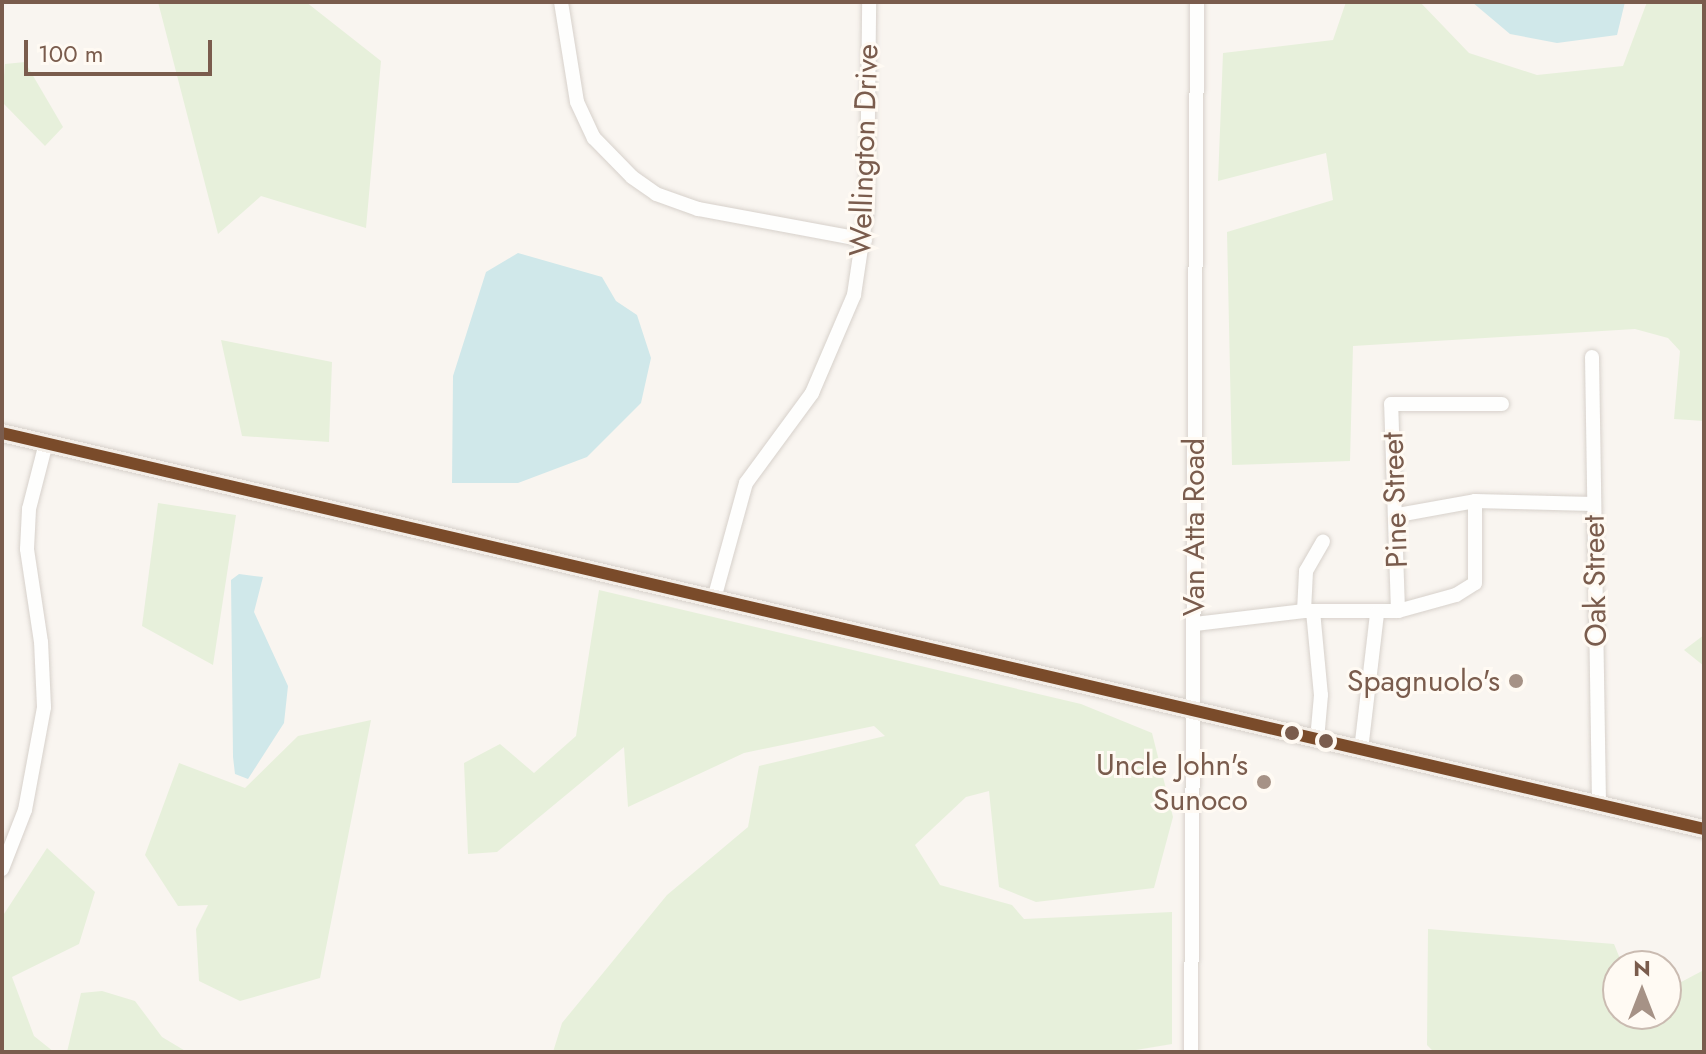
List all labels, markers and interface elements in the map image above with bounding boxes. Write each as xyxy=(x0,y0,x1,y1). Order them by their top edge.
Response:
scale bar xyxy=(28,24,216,74)
text: 100 m xyxy=(38,36,104,71)
street label: Wellington Drive xyxy=(842,43,886,257)
street label: Pine Street xyxy=(1375,431,1415,569)
street label: Van Atta Road xyxy=(1176,438,1212,616)
street label: Oak Street xyxy=(1576,515,1614,647)
place label: Spagnuolo's xyxy=(1347,663,1500,699)
marker: Spagnuolo's xyxy=(1507,672,1525,690)
unlabelled marker xyxy=(1284,725,1300,741)
unlabelled marker xyxy=(1318,733,1334,749)
place label: Uncle John's Sunoco xyxy=(1096,747,1248,818)
marker: Uncle John's Sunoco xyxy=(1255,773,1273,791)
north arrow xyxy=(1602,950,1682,1030)
text: N xyxy=(1633,952,1651,984)

